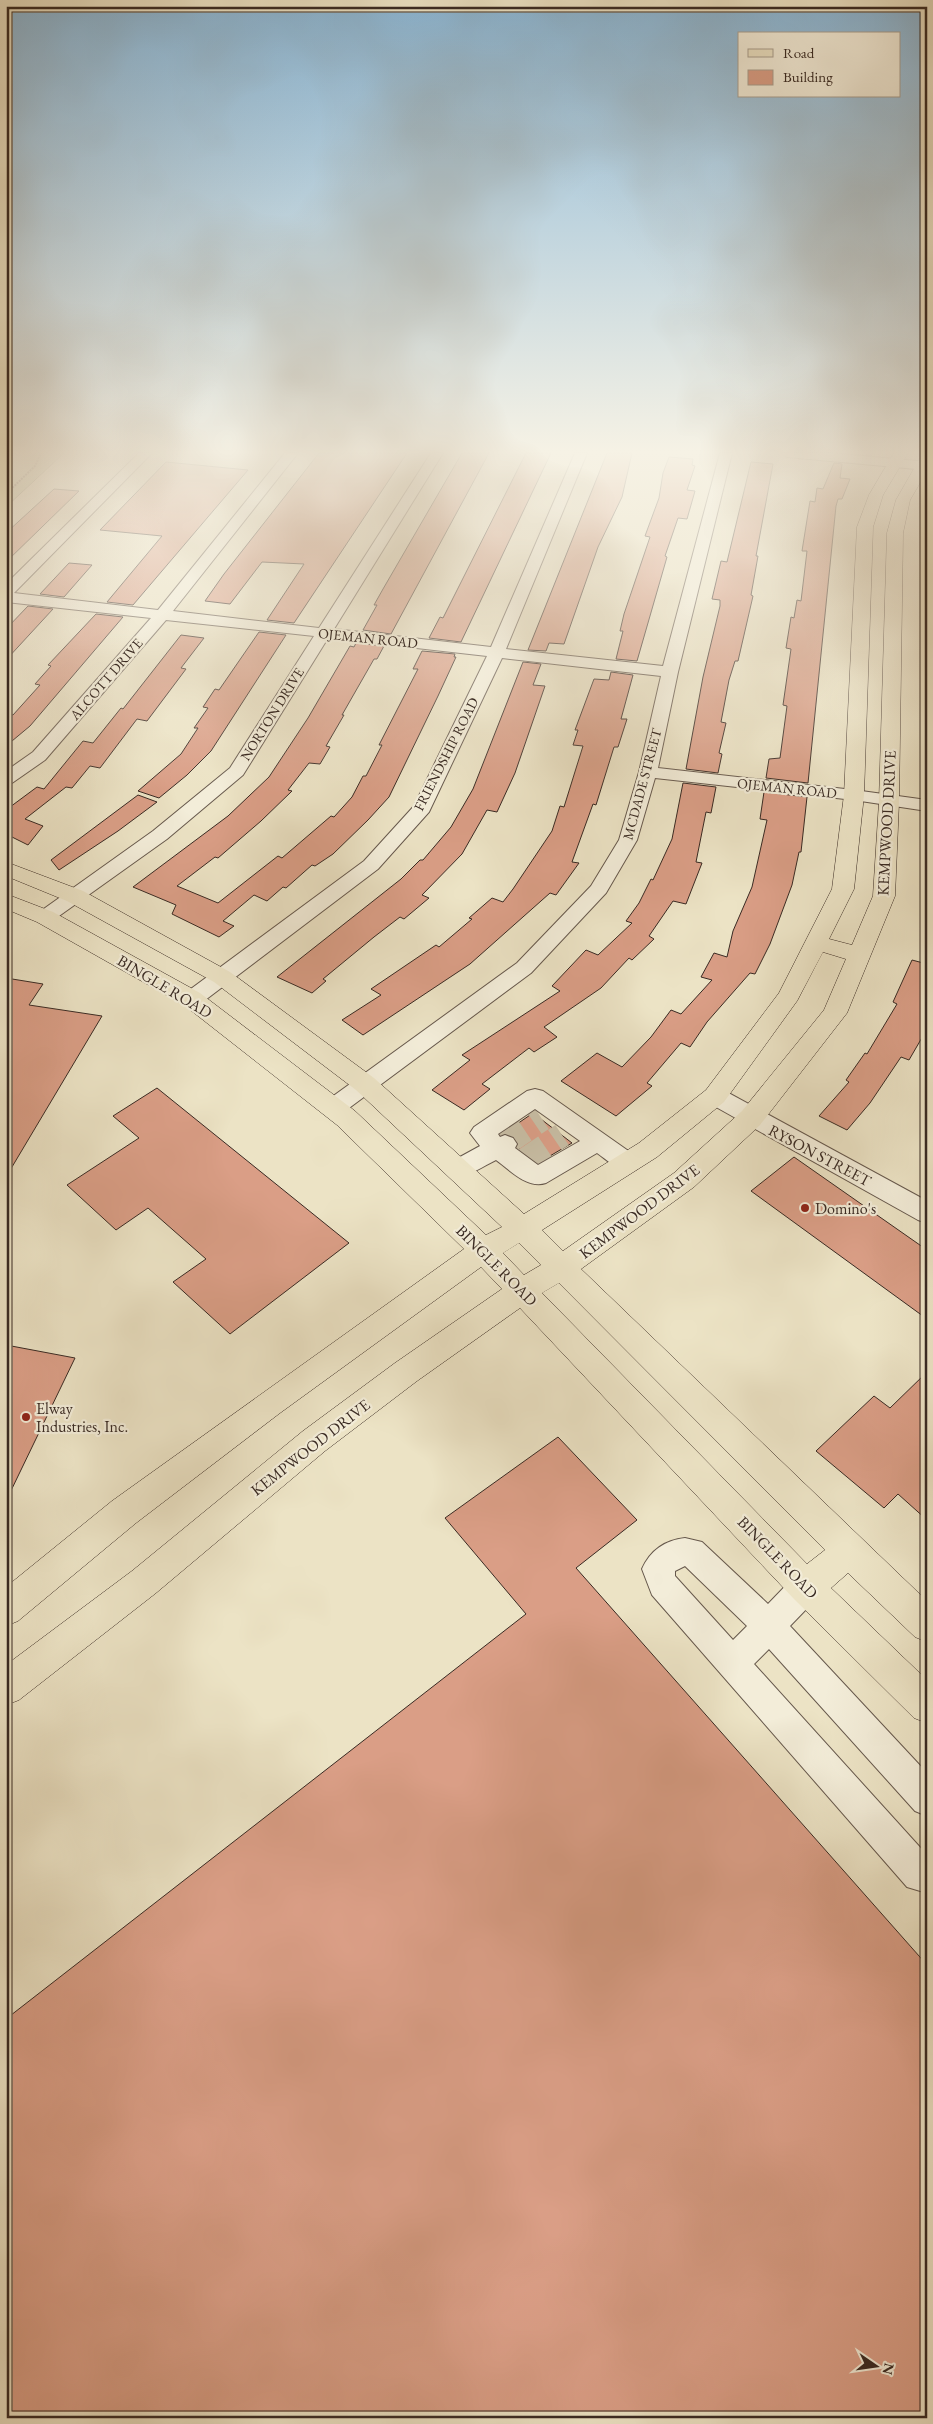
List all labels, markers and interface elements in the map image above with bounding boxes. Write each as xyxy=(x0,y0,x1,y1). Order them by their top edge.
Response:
legend xyxy=(738,32,900,98)
text: Road xyxy=(783,43,815,62)
text: Building xyxy=(783,67,833,86)
street label: OJEMAN ROAD xyxy=(317,624,419,652)
street label: ALCOTT DRIVE xyxy=(65,634,146,724)
street label: NORTON DRIVE xyxy=(236,664,308,764)
street label: FRIENDSHIP ROAD xyxy=(410,694,483,814)
street label: MCDADE STREET xyxy=(618,726,666,842)
street label: KEMPWOOD DRIVE xyxy=(872,750,901,896)
street label: OJEMAN ROAD xyxy=(736,774,838,802)
street label: BINGLE ROAD xyxy=(113,950,216,1023)
street label: RYSON STREET xyxy=(765,1120,875,1191)
street label: KEMPWOOD DRIVE xyxy=(575,1159,704,1264)
place label: Domino's xyxy=(815,1198,876,1219)
marker: Domino's xyxy=(799,1202,811,1214)
street label: BINGLE ROAD xyxy=(451,1220,542,1311)
street label: KEMPWOOD DRIVE xyxy=(246,1394,374,1501)
place label: Elway Industries, Inc. xyxy=(36,1398,128,1437)
marker: Elway Industries, Inc. xyxy=(20,1411,32,1423)
street label: BINGLE ROAD xyxy=(733,1512,822,1603)
north arrow xyxy=(850,2342,900,2392)
text: N xyxy=(878,2361,899,2377)

